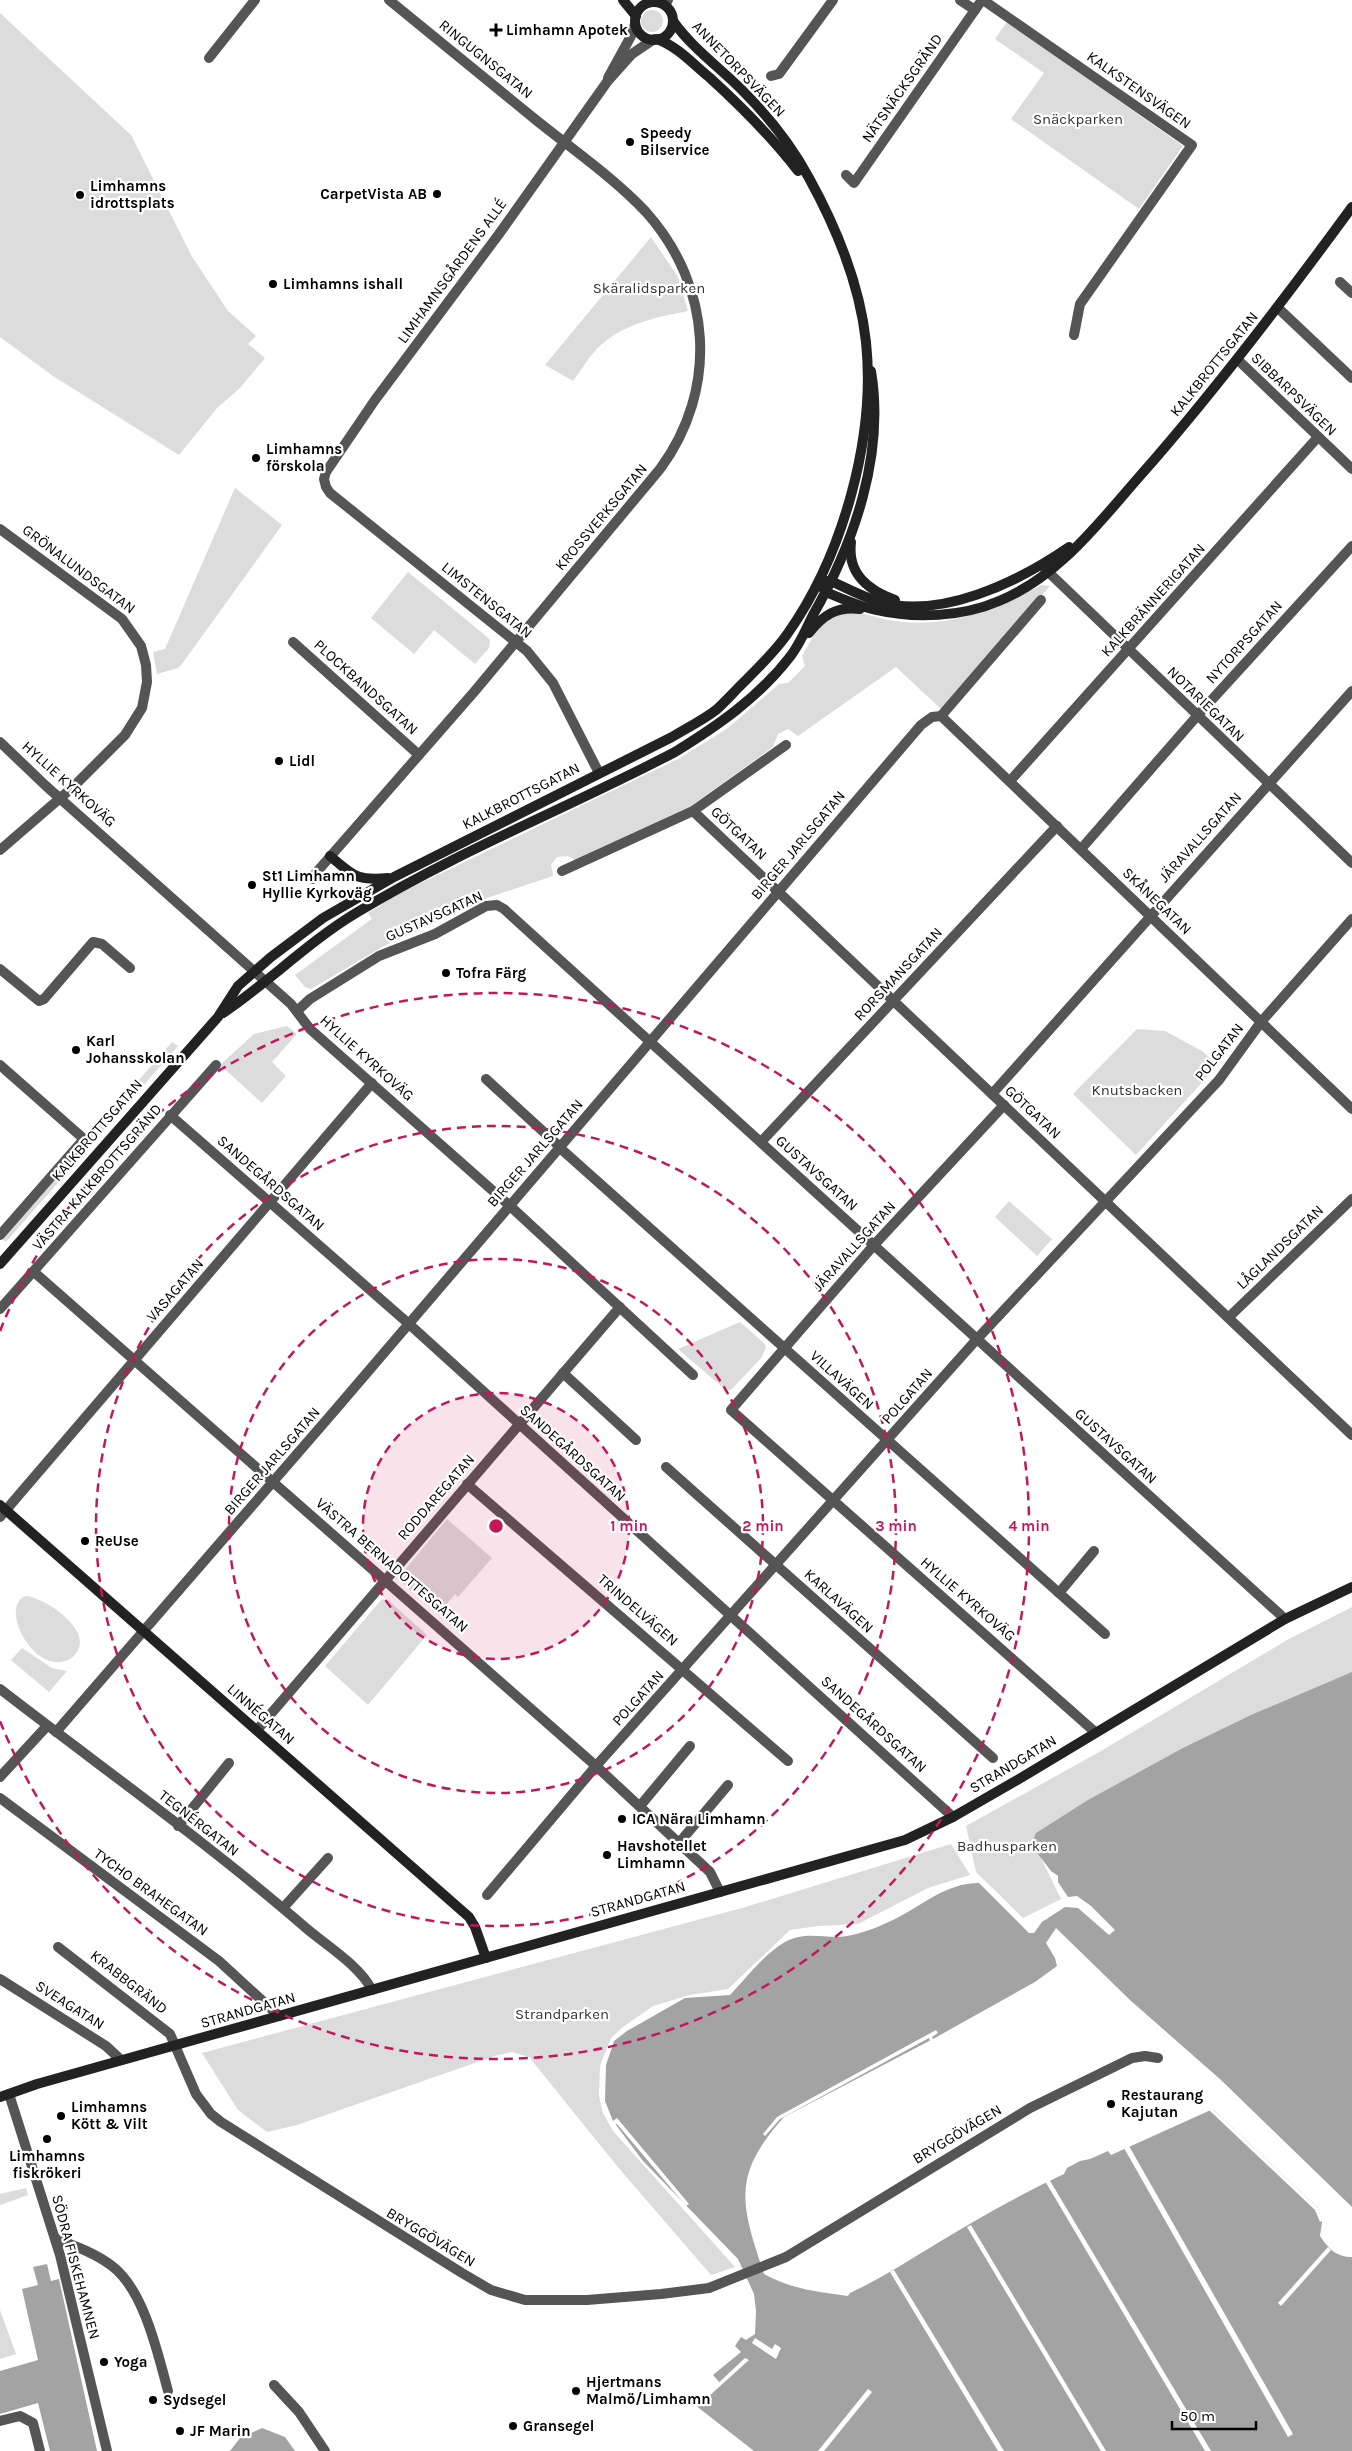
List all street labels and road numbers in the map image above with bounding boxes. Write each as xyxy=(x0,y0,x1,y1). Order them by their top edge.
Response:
street label: RINGUGNSGATAN xyxy=(435,16,537,102)
street label: ANNETORPSVÄGEN xyxy=(689,17,789,121)
street label: NÄTSNÄCKSGRÄND xyxy=(858,30,946,146)
street label: KALKSTENSVÄGEN xyxy=(1083,47,1195,133)
street label: LIMHAMNSGÅRDENS ALLÉ xyxy=(393,195,511,347)
street label: KALKBROTTSGATAN xyxy=(1166,308,1262,420)
street label: SIBBARPSVÄGEN xyxy=(1247,349,1341,439)
street label: KROSSVERKSGATAN xyxy=(551,460,651,574)
street label: GRÖNALUNDSGATAN xyxy=(19,521,139,617)
street label: KALKBRÄNNERIGATAN xyxy=(1097,539,1209,661)
street label: LIMSTENSGATAN xyxy=(438,558,536,642)
street label: NYTORPSGATAN xyxy=(1202,597,1286,687)
street label: PLOCKBANDSGATAN xyxy=(310,636,422,738)
street label: NOTARIEGATAN xyxy=(1164,663,1248,745)
street label: HYLLIE KYRKOVÄG xyxy=(18,737,120,831)
street label: KALKBROTTSGATAN xyxy=(459,759,583,833)
street label: BIRGER JARLSGATAN xyxy=(747,787,849,903)
street label: JÄRAVALLSGATAN xyxy=(1155,788,1245,886)
street label: GÖTGATAN xyxy=(707,802,771,864)
street label: SKÅNEGATAN xyxy=(1119,864,1195,938)
street label: GUSTAVSGATAN xyxy=(383,887,485,945)
street label: RORSMANSGATAN xyxy=(850,924,946,1024)
street label: HYLLIE KYRKOVÄG xyxy=(316,1011,418,1105)
street label: POLGATAN xyxy=(1191,1019,1247,1085)
street label: KALKBROTTSGATAN xyxy=(48,1075,146,1185)
street label: GÖTGATAN xyxy=(1001,1081,1065,1143)
street label: BIRGER JARLSGATAN xyxy=(483,1095,587,1211)
street label: VÄSTRA KALKBROTTSGRÄND xyxy=(28,1100,166,1254)
street label: GUSTAVSGATAN xyxy=(772,1131,862,1215)
street label: SANDEGÅRDSGATAN xyxy=(214,1132,328,1234)
street label: JÄRAVALLSGATAN xyxy=(809,1197,899,1295)
street label: LÅGLANDSGATAN xyxy=(1233,1201,1327,1293)
street label: VASAGATAN xyxy=(143,1255,207,1325)
street label: VILLAVÄGEN xyxy=(806,1347,878,1413)
street label: POLGATAN xyxy=(878,1364,936,1428)
street label: SANDEGÅRDSGATAN xyxy=(516,1401,630,1505)
street label: BIRGER JARLSGATAN xyxy=(220,1403,324,1519)
street label: GUSTAVSGATAN xyxy=(1071,1404,1161,1488)
street label: RODDAREGATAN xyxy=(394,1450,478,1544)
street label: VÄSTRA BERNADOTTESGATAN xyxy=(312,1494,472,1636)
street label: HYLLIE KYRKOVÄG xyxy=(917,1553,1019,1645)
street label: KARLAVÄGEN xyxy=(801,1565,877,1637)
street label: TRINDELVÄGEN xyxy=(594,1570,682,1650)
street label: POLGATAN xyxy=(608,1667,668,1729)
street label: SANDEGÅRDSGATAN xyxy=(817,1672,931,1776)
street label: LINNÉGATAN xyxy=(224,1680,298,1748)
street label: STRANDGATAN xyxy=(966,1731,1060,1797)
street label: TEGNÉRGATAN xyxy=(155,1786,243,1860)
street label: TYCHO BRAHEGATAN xyxy=(90,1844,212,1940)
street label: STRANDGATAN xyxy=(588,1877,688,1921)
street label: KRABBGRÄND xyxy=(87,1946,171,2018)
street label: SVEAGATAN xyxy=(32,1977,108,2033)
street label: STRANDGATAN xyxy=(198,1988,298,2032)
street label: BRYGGÖVÄGEN xyxy=(909,2100,1005,2168)
street label: SÖDRA FISKEHAMNEN xyxy=(48,2193,104,2341)
street label: BRYGGÖVÄGEN xyxy=(383,2203,479,2271)

